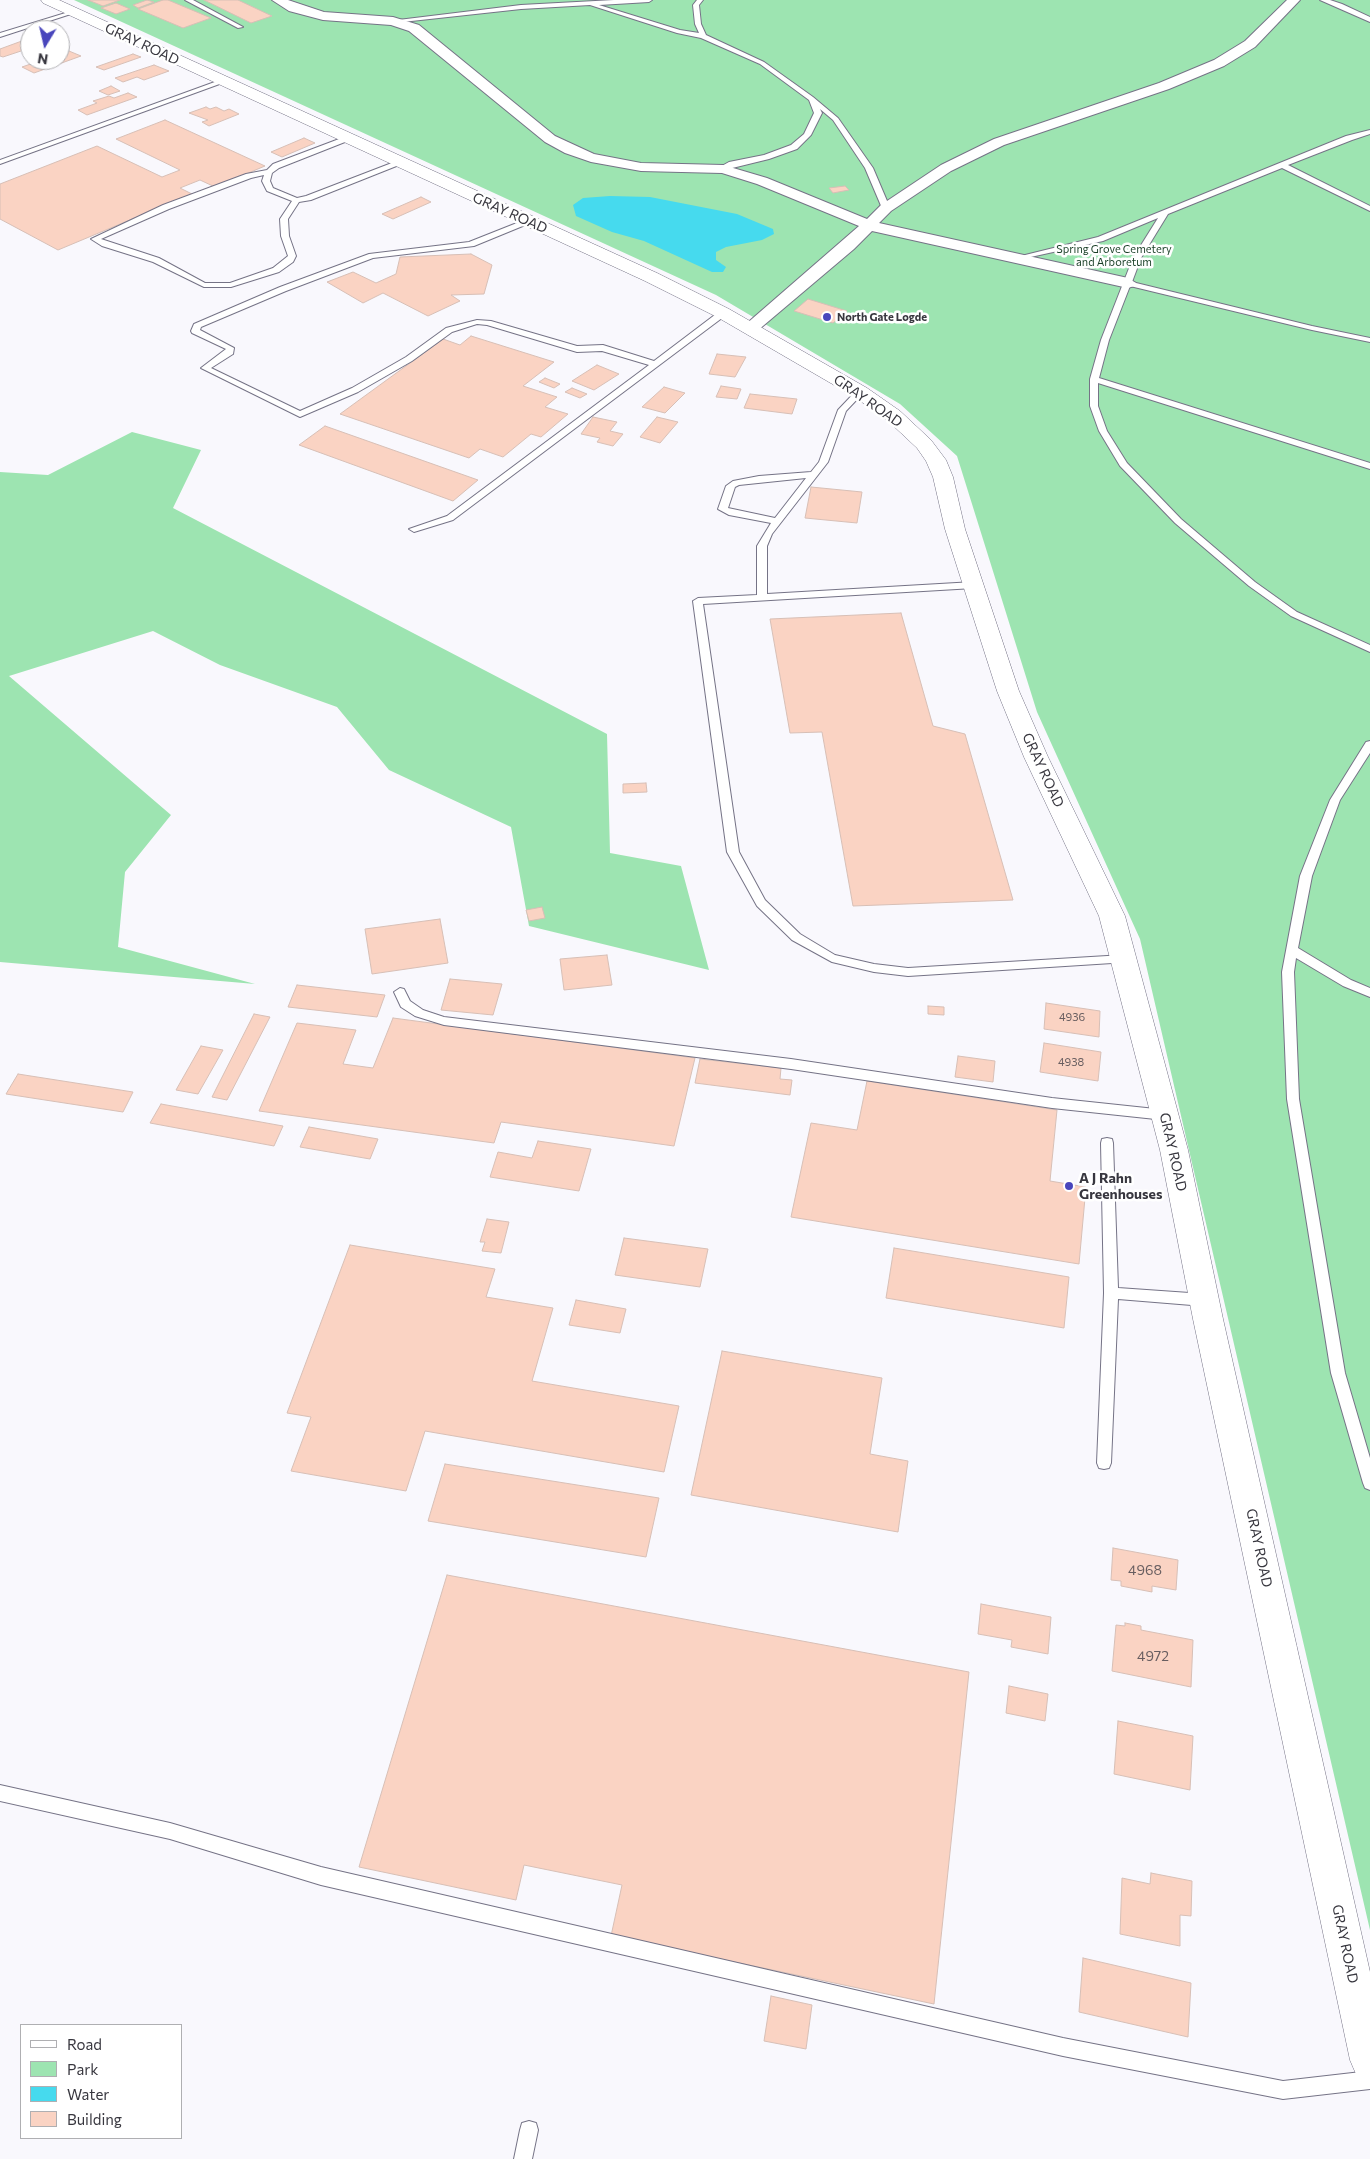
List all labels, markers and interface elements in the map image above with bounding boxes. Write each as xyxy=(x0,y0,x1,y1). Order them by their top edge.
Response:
street label: GRAY ROAD xyxy=(102,19,182,69)
north arrow xyxy=(20,20,70,70)
text: N xyxy=(36,50,49,69)
street label: GRAY ROAD xyxy=(470,189,550,237)
park label: Spring Grove Cemetery and Arboretum xyxy=(1056,242,1172,268)
place label: North Gate Logde xyxy=(837,310,927,324)
marker: North Gate Logde xyxy=(821,311,833,323)
street label: GRAY ROAD xyxy=(830,371,906,431)
street label: GRAY ROAD xyxy=(1018,730,1068,810)
house number: 4936 xyxy=(1059,1010,1085,1024)
house number: 4938 xyxy=(1058,1055,1084,1069)
street label: GRAY ROAD xyxy=(1156,1111,1190,1193)
place label: A J Rahn Greenhouses xyxy=(1079,1170,1162,1202)
marker: A J Rahn Greenhouses xyxy=(1063,1180,1075,1192)
street label: GRAY ROAD xyxy=(1242,1507,1276,1589)
house number: 4968 xyxy=(1128,1562,1162,1578)
house number: 4972 xyxy=(1137,1648,1169,1664)
street label: GRAY ROAD xyxy=(1328,1903,1362,1985)
legend xyxy=(20,2024,182,2139)
text: Road xyxy=(67,2035,102,2053)
text: Park xyxy=(67,2060,98,2078)
text: Water xyxy=(67,2085,109,2103)
text: Building xyxy=(67,2110,122,2128)

